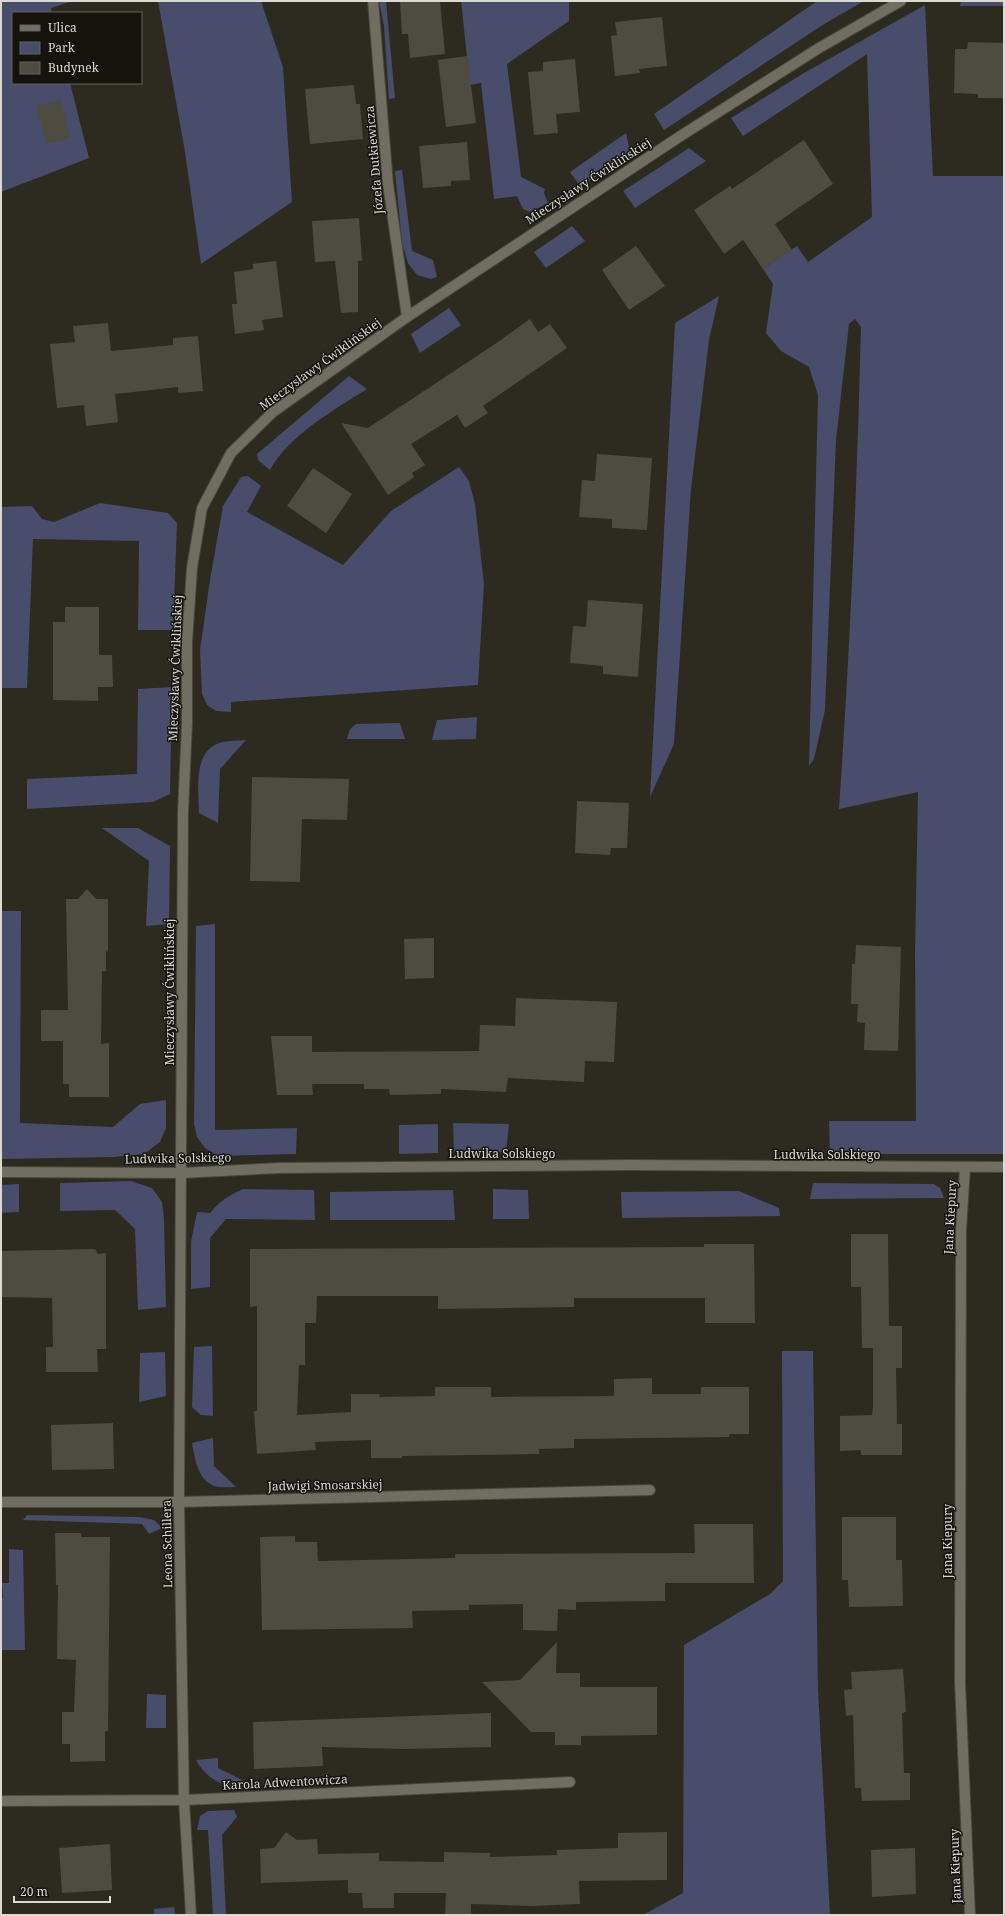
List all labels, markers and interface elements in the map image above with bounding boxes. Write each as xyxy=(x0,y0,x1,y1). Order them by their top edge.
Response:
legend xyxy=(12,12,142,84)
text: Ulica xyxy=(48,19,77,36)
text: Park xyxy=(48,39,76,56)
text: Budynek xyxy=(48,59,100,76)
street label: Józefa Dutkiewicza xyxy=(361,105,387,216)
street label: Mieczysławy Ćwiklińskiej xyxy=(522,134,654,228)
street label: Mieczysławy Ćwiklińskiej xyxy=(256,314,384,414)
street label: Mieczysławy Ćwiklińskiej xyxy=(164,594,186,742)
street label: Mieczysławy Ćwiklińskiej xyxy=(161,919,178,1065)
street label: Ludwika Solskiego xyxy=(449,1145,555,1162)
street label: Ludwika Solskiego xyxy=(774,1146,880,1163)
street label: Ludwika Solskiego xyxy=(124,1149,232,1167)
street label: Jana Kiepury xyxy=(940,1179,960,1256)
street label: Jadwigi Smosarskiej xyxy=(266,1475,383,1495)
street label: Leona Schillera xyxy=(158,1499,176,1588)
street label: Jana Kiepury xyxy=(939,1503,956,1579)
street label: Karola Adwentowicza xyxy=(222,1770,348,1794)
street label: Jana Kiepury xyxy=(945,1828,965,1905)
scale bar xyxy=(14,1878,110,1904)
text: 20 m xyxy=(20,1883,48,1900)

